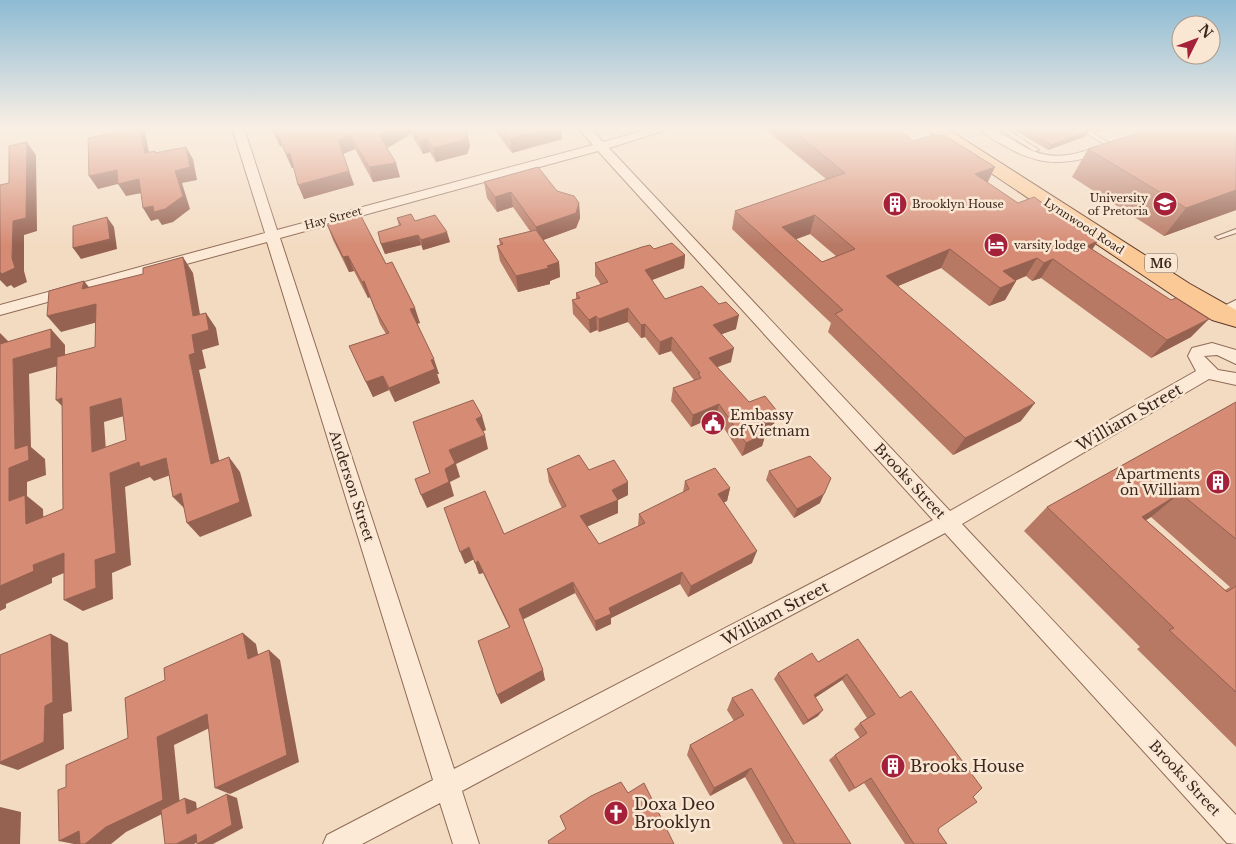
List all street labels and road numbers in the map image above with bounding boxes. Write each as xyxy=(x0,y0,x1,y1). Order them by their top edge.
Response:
street label: Lynnwood Road xyxy=(1041,195,1127,257)
street label: Hay Street xyxy=(303,203,364,232)
road number: M6 xyxy=(1145,254,1177,272)
street label: William Street xyxy=(1072,379,1185,456)
street label: Anderson Street xyxy=(325,427,379,545)
street label: Brooks Street xyxy=(870,440,950,523)
street label: William Street xyxy=(717,576,832,650)
street label: Brooks Street xyxy=(1145,737,1225,820)

